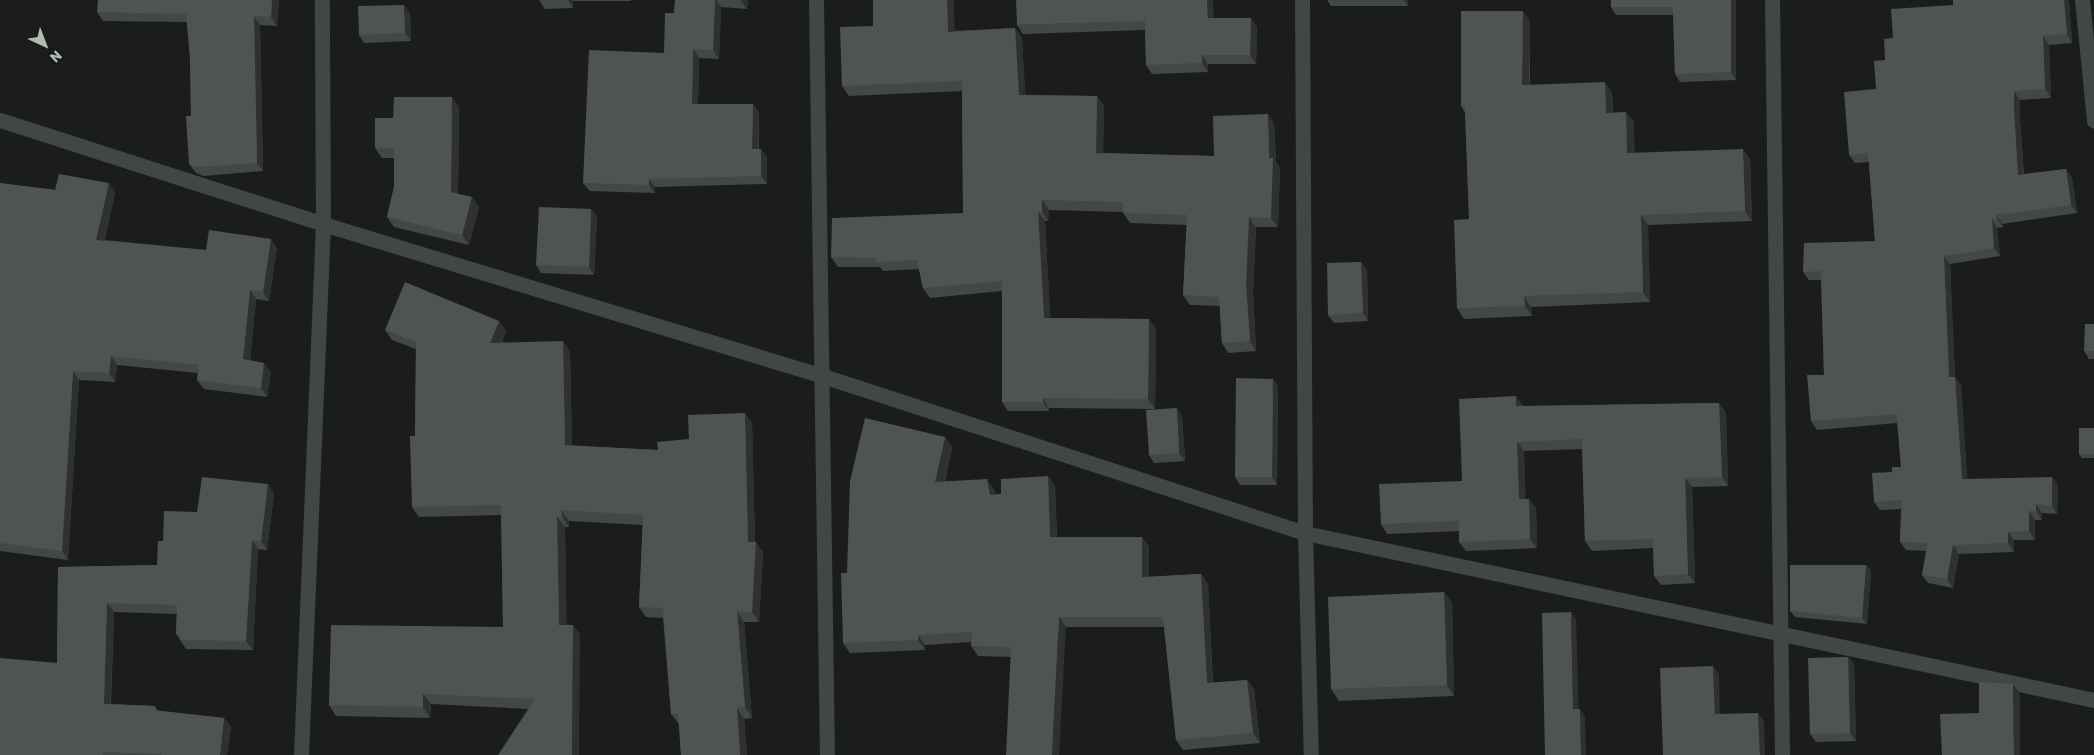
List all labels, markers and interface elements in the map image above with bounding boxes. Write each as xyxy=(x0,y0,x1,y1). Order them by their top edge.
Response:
north arrow xyxy=(20,20,70,70)
text: N xyxy=(46,47,65,66)

